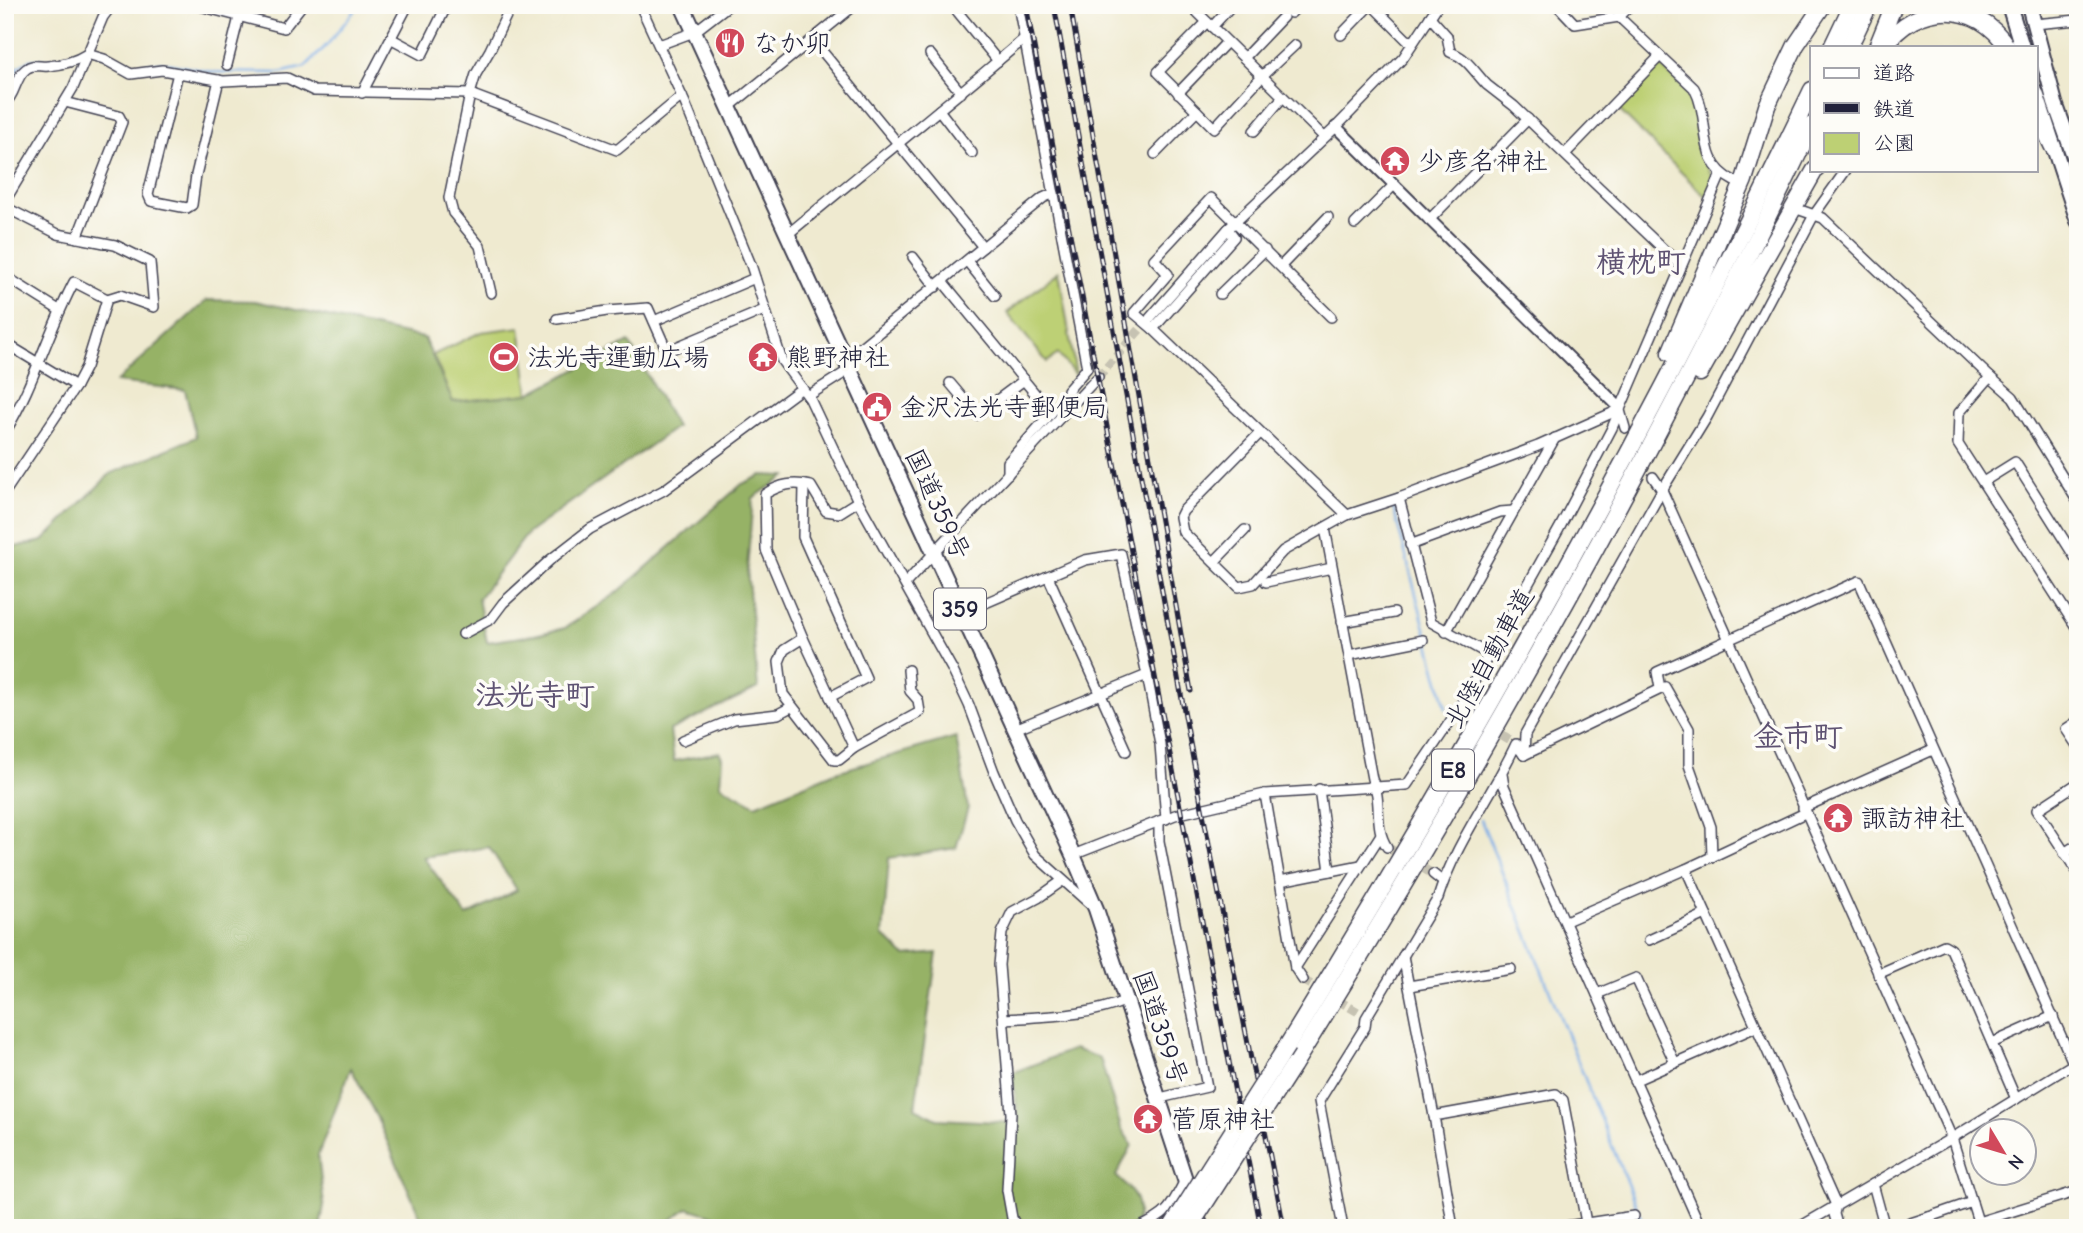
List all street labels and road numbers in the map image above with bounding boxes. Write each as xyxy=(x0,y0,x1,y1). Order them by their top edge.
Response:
street label: 国道359号 xyxy=(898,444,976,565)
street label: 北陸自動車道 xyxy=(1439,583,1541,734)
road number: 359 xyxy=(934,588,986,630)
road number: E8 xyxy=(1432,750,1474,790)
street label: 国道359号 xyxy=(1126,966,1194,1088)

